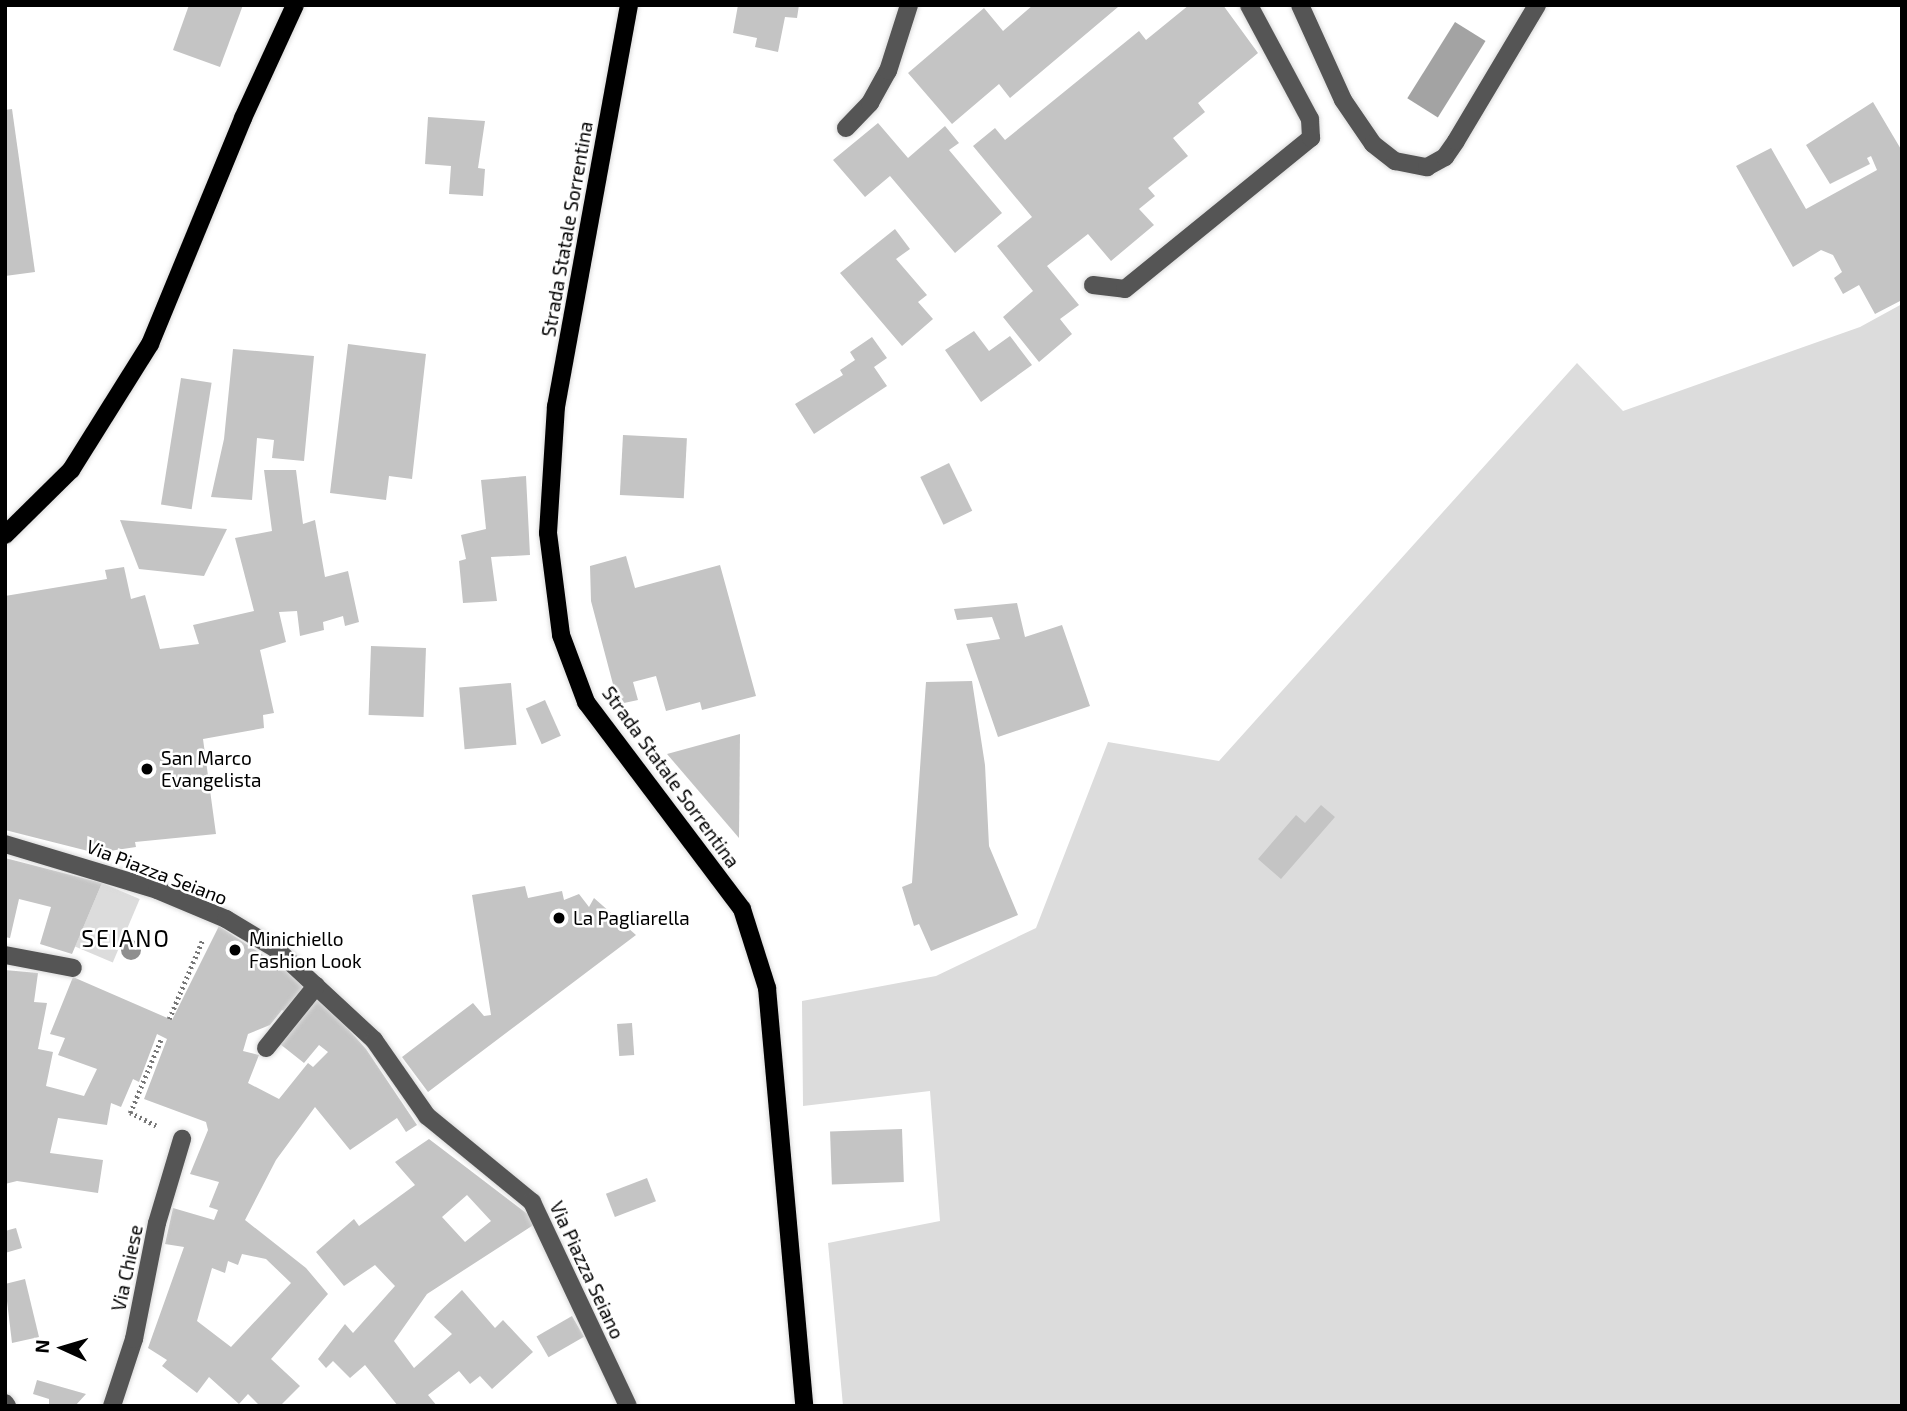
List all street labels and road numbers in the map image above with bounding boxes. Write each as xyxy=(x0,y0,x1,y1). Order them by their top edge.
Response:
street label: Strada Statale Sorrentina xyxy=(537,119,597,339)
street label: Strada Statale Sorrentina xyxy=(598,682,744,872)
street label: Via Piazza Seiano xyxy=(83,835,231,909)
street label: Via Piazza Seiano xyxy=(545,1198,629,1342)
street label: Via Chiese xyxy=(107,1223,147,1313)

